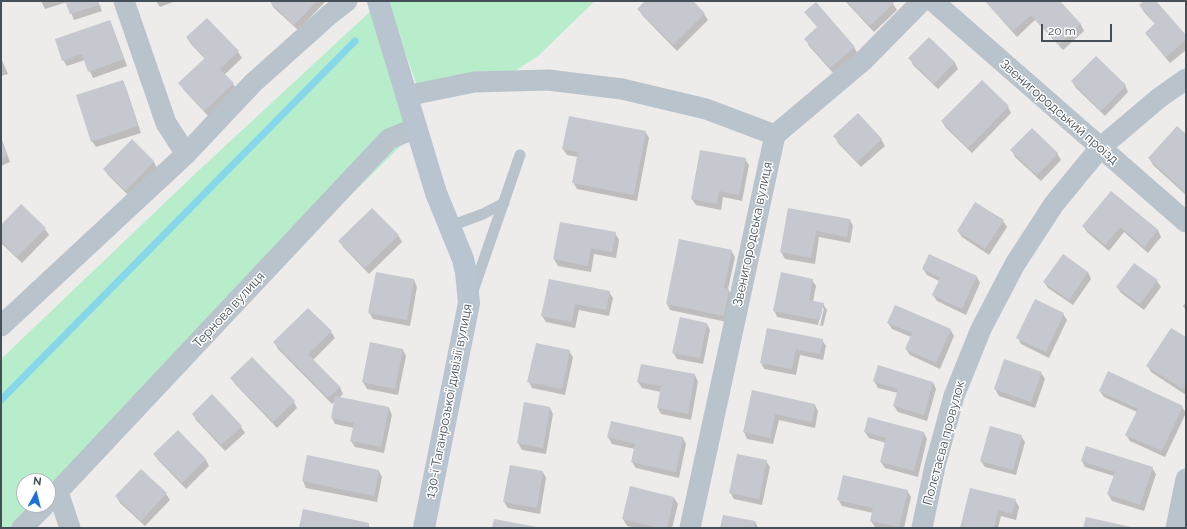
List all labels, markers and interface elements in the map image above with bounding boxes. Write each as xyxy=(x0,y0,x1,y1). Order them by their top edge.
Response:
scale bar xyxy=(1043,16,1114,42)
text: 20 m xyxy=(1048,24,1076,38)
street label: Звенигородський проїзд xyxy=(997,56,1121,168)
street label: Звенигородська вулиця xyxy=(730,160,776,308)
street label: Тернова вулиця xyxy=(190,269,268,351)
street label: 130-ї Таганрозької дивізії вулиця xyxy=(423,303,475,499)
street label: Полєтаєва провулок xyxy=(920,379,968,507)
north arrow xyxy=(16,473,56,513)
text: N xyxy=(32,475,42,489)

